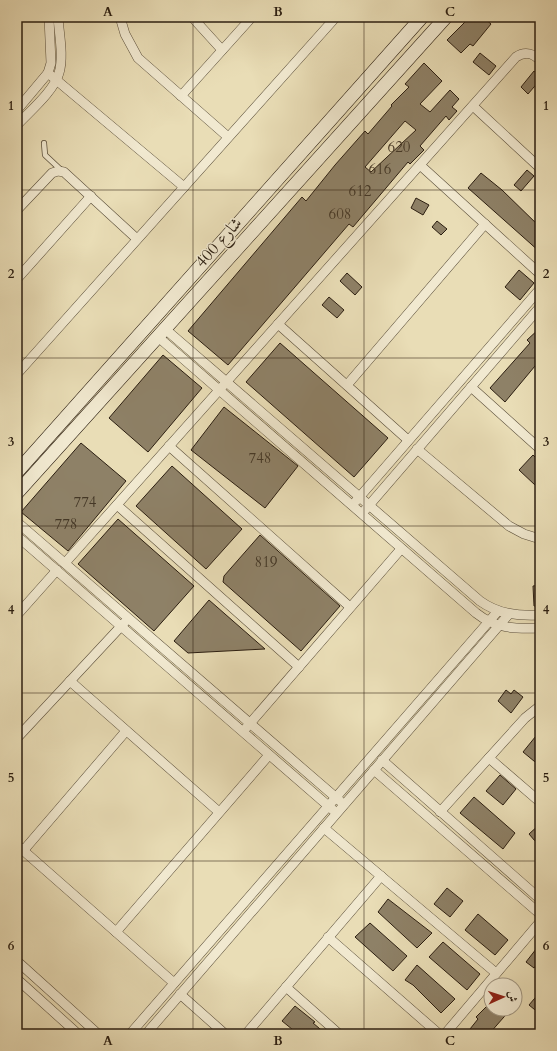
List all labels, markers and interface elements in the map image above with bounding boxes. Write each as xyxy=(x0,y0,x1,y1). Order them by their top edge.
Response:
text: A xyxy=(103,3,113,21)
text: B xyxy=(273,3,283,21)
text: C xyxy=(445,3,455,21)
text: 1 xyxy=(8,97,14,115)
text: 1 xyxy=(543,97,549,115)
house number: 620 xyxy=(387,137,411,157)
house number: 616 xyxy=(368,159,392,179)
house number: 612 xyxy=(348,181,372,201)
house number: 608 xyxy=(328,204,352,224)
street label: شارع 400 xyxy=(190,212,249,274)
text: 2 xyxy=(8,265,15,283)
text: 2 xyxy=(543,265,550,283)
text: 3 xyxy=(8,433,15,451)
text: 3 xyxy=(543,433,550,451)
house number: 748 xyxy=(248,448,272,468)
house number: 774 xyxy=(73,492,97,512)
house number: 778 xyxy=(54,514,78,534)
house number: 819 xyxy=(254,552,278,572)
text: 4 xyxy=(8,601,15,619)
text: 4 xyxy=(543,601,550,619)
text: 5 xyxy=(8,769,14,787)
text: 5 xyxy=(543,769,549,787)
text: 6 xyxy=(8,937,15,955)
text: 6 xyxy=(543,937,550,955)
north arrow xyxy=(483,977,523,1017)
text: ش xyxy=(505,991,520,1002)
text: A xyxy=(103,1032,113,1050)
text: B xyxy=(273,1032,283,1050)
text: C xyxy=(445,1032,455,1050)

